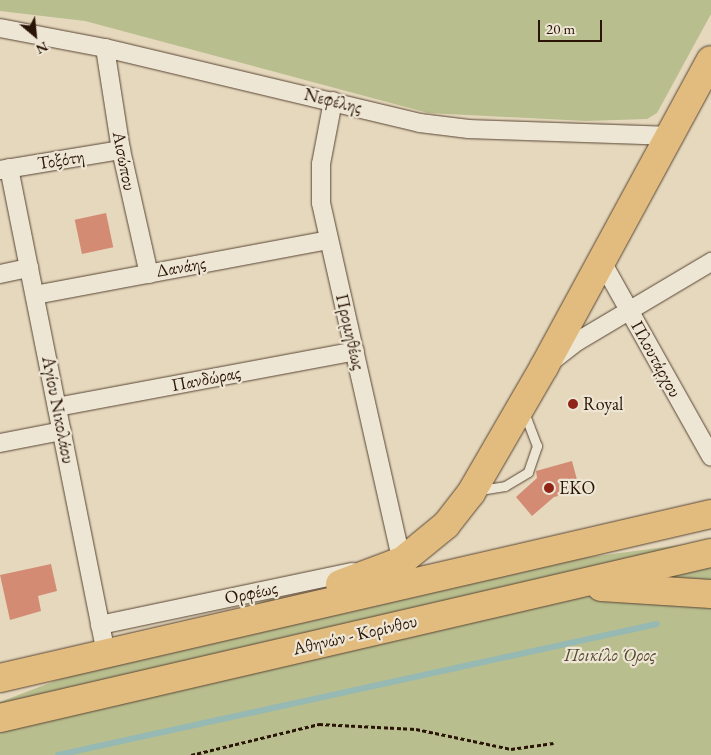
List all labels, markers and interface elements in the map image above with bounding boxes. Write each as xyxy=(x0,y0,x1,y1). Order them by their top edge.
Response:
north arrow xyxy=(10,10,60,60)
scale bar xyxy=(541,10,605,42)
text: 20 m xyxy=(546,19,575,38)
text: N xyxy=(33,38,51,59)
street label: Νεφέλης xyxy=(302,83,364,119)
street label: Αισώπου xyxy=(108,130,140,192)
street label: Τοξότη xyxy=(36,146,86,174)
street label: Δανάης xyxy=(154,252,208,282)
street label: Προμηθέως xyxy=(331,292,369,372)
street label: Πλουτάρχου xyxy=(626,317,686,401)
street label: Αγίου Νικολάου xyxy=(37,355,79,465)
street label: Πανδώρας xyxy=(170,362,242,396)
place label: Royal xyxy=(583,393,623,415)
marker: Royal xyxy=(567,398,579,410)
place label: EKO xyxy=(559,477,595,499)
marker: EKO xyxy=(543,482,555,494)
street label: Ορφέως xyxy=(223,577,279,609)
street label: Αθηνών - Κορίνθου xyxy=(291,610,419,660)
park label: Ποικίλο Όρος xyxy=(564,644,656,666)

